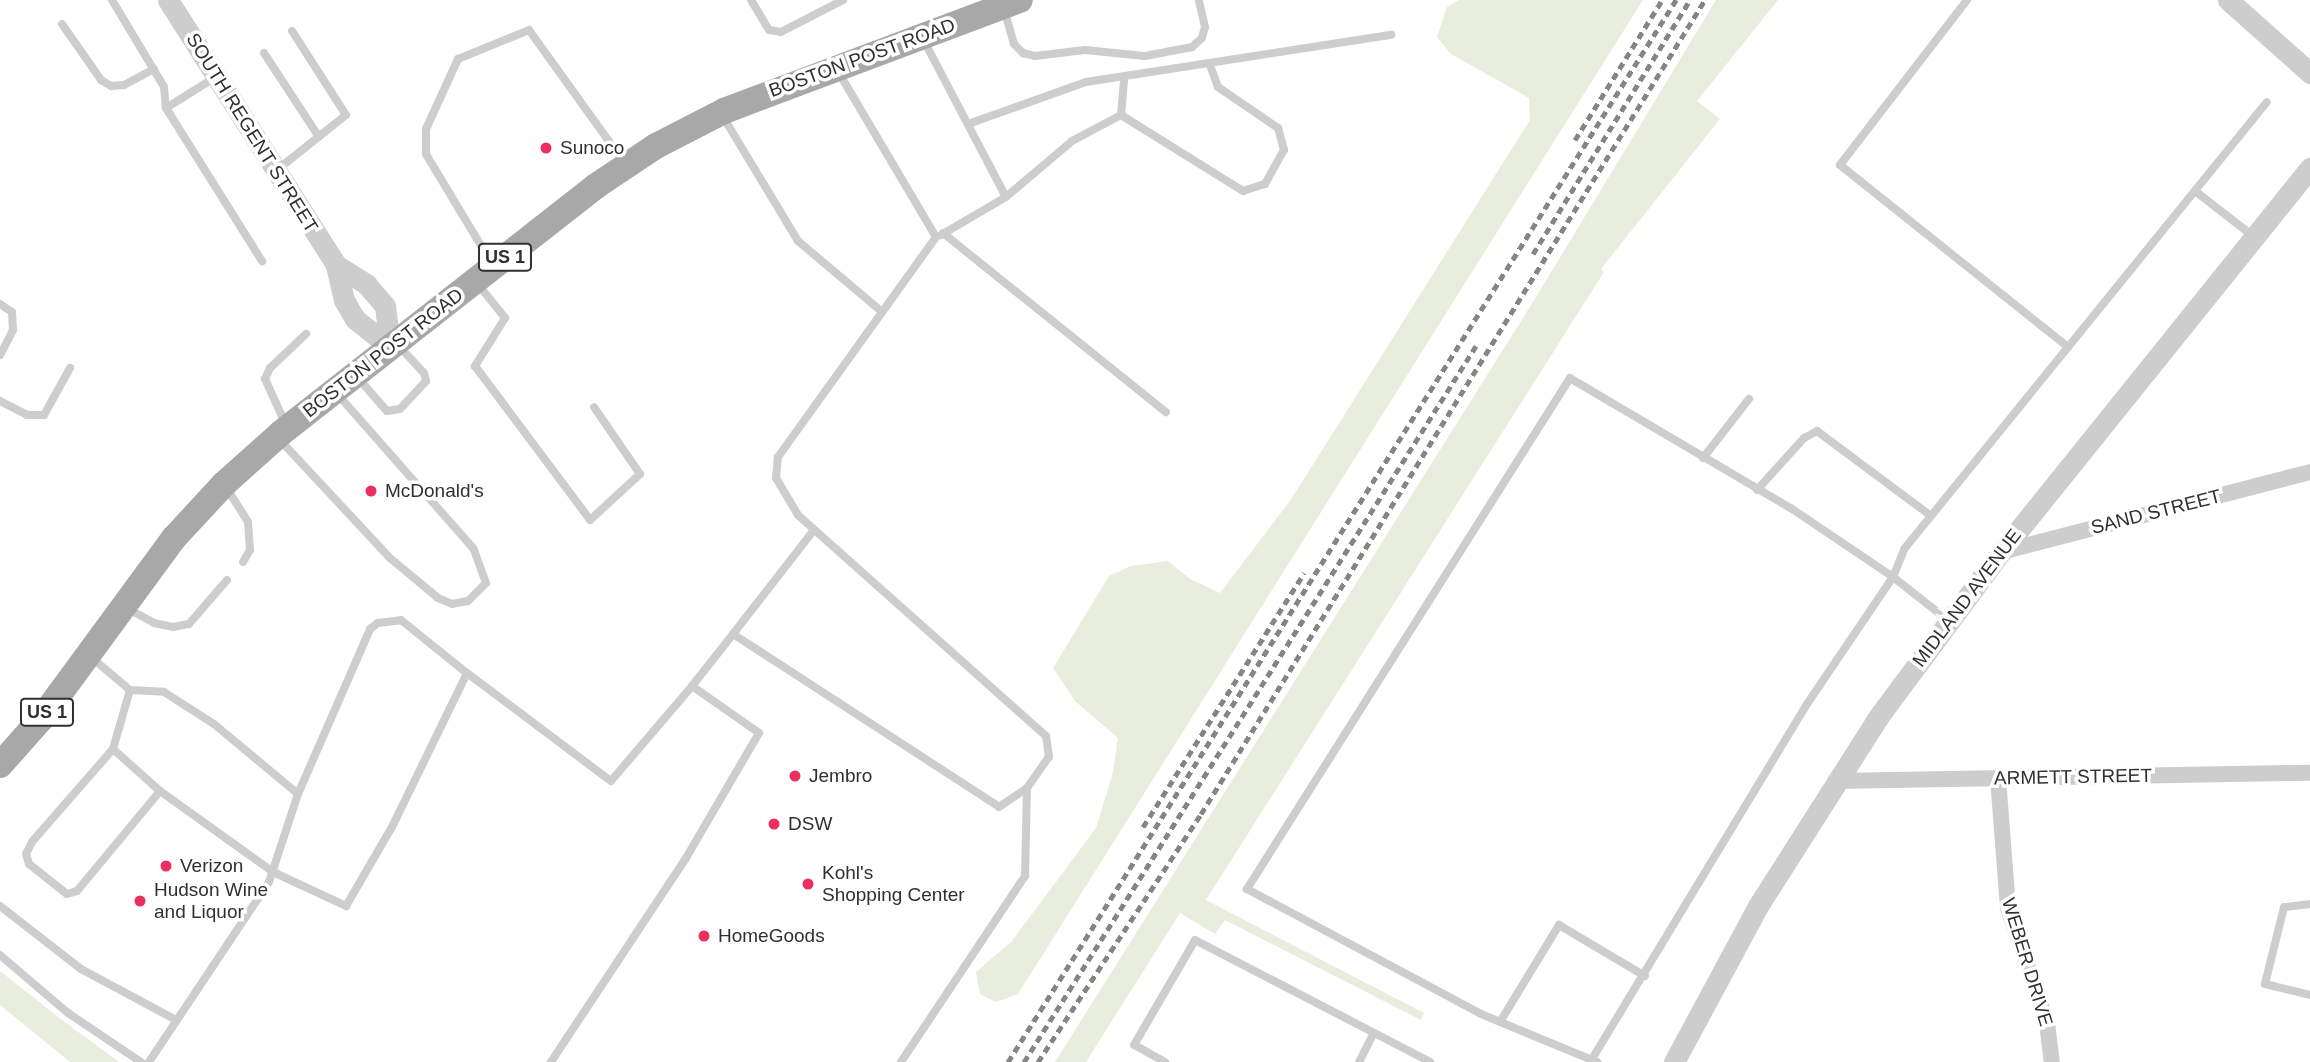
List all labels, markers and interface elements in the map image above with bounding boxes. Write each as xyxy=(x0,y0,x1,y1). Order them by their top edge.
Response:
street label: BOSTON POST ROAD xyxy=(766,14,958,102)
street label: SOUTH REGENT STREET xyxy=(181,29,323,237)
place label: Sunoco xyxy=(560,137,624,159)
marker: Sunoco xyxy=(538,140,554,156)
road number: US 1 xyxy=(477,243,533,272)
street label: BOSTON POST ROAD xyxy=(298,283,468,423)
place label: McDonald's xyxy=(385,480,484,502)
marker: McDonald's xyxy=(363,483,379,499)
street label: SAND STREET xyxy=(2089,485,2223,539)
street label: MIDLAND AVENUE xyxy=(1907,524,2027,672)
road number: US 1 xyxy=(19,698,75,726)
street label: ARMETT STREET xyxy=(1994,764,2152,790)
place label: Jembro xyxy=(809,765,872,787)
marker: Jembro xyxy=(787,768,803,784)
place label: DSW xyxy=(788,813,832,835)
marker: DSW xyxy=(766,816,782,832)
place label: Verizon xyxy=(180,855,243,877)
marker: Verizon xyxy=(158,858,174,874)
place label: Kohl's Shopping Center xyxy=(822,862,965,906)
marker: Kohl's Shopping Center xyxy=(800,876,816,892)
place label: Hudson Wine and Liquor xyxy=(154,879,268,923)
marker: Hudson Wine and Liquor xyxy=(132,893,148,909)
street label: WEBER DRIVE xyxy=(1997,895,2057,1029)
place label: HomeGoods xyxy=(718,925,825,947)
marker: HomeGoods xyxy=(696,928,712,944)

